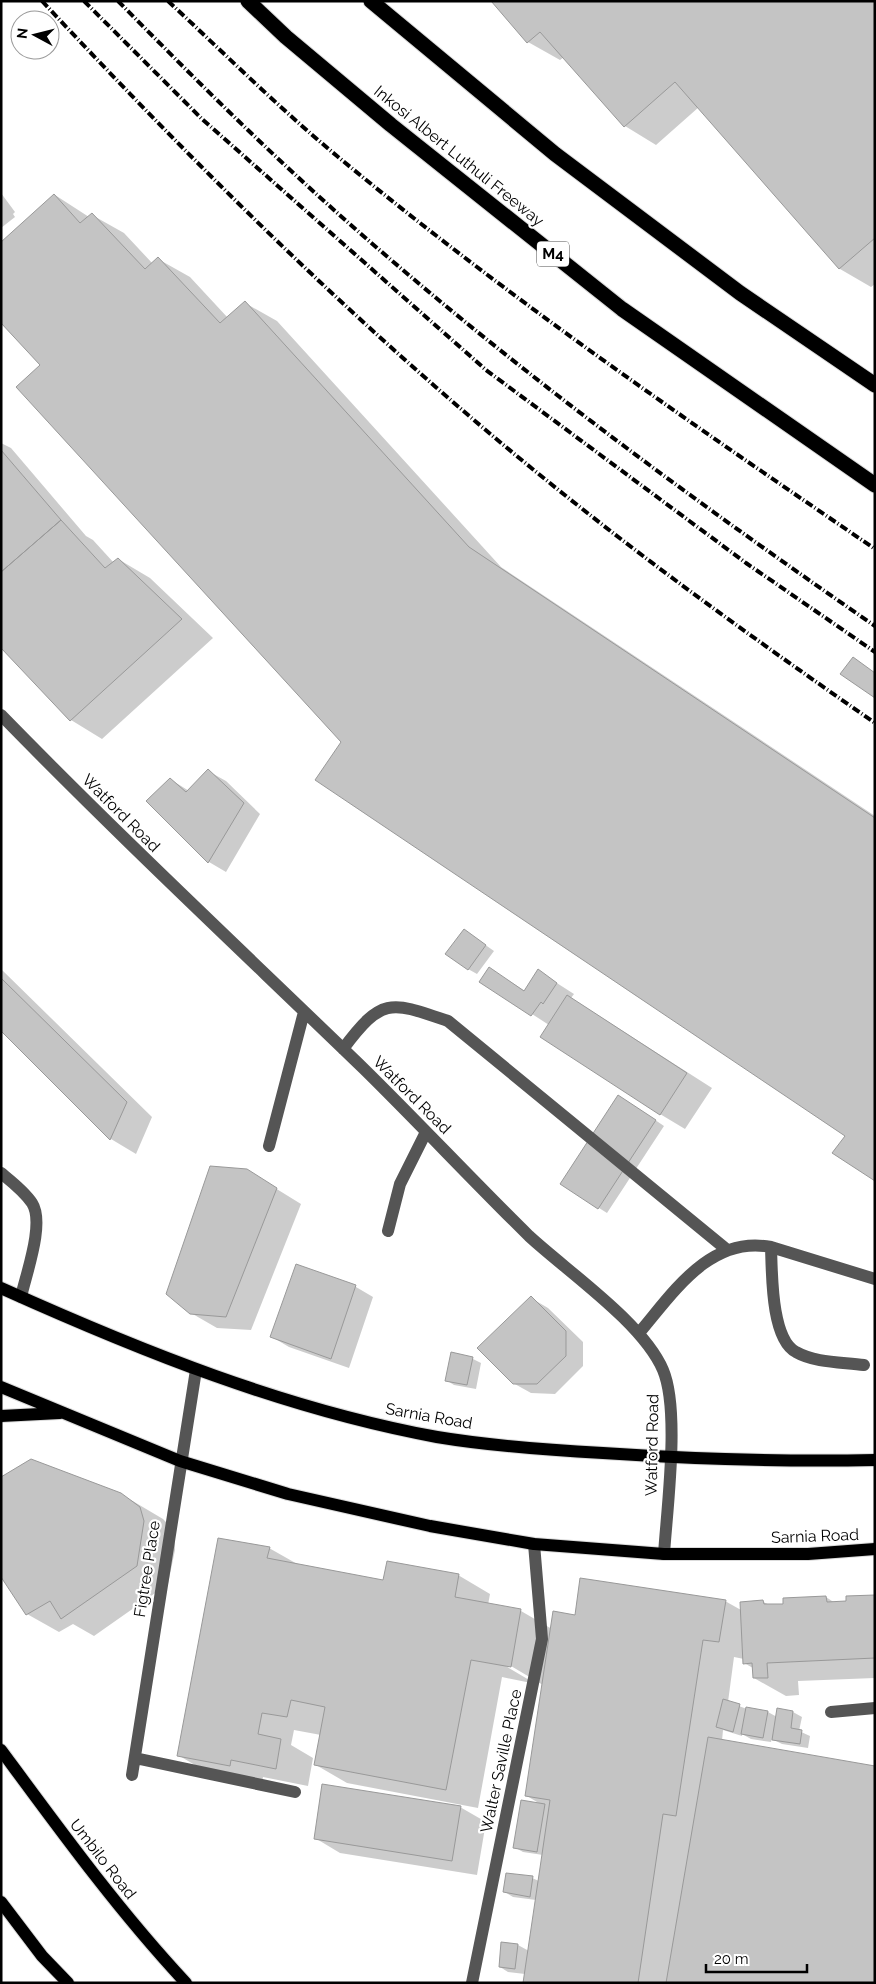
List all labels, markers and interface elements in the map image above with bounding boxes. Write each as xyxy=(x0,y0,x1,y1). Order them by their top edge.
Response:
north arrow xyxy=(10,10,60,60)
text: N xyxy=(14,27,31,40)
street label: Inkosi Albert Luthuli Freeway xyxy=(370,82,548,231)
road number: M4 xyxy=(537,242,569,266)
street label: Watford Road xyxy=(78,770,164,856)
street label: Watford Road xyxy=(369,1052,455,1138)
street label: Watford Road xyxy=(642,1394,662,1496)
street label: Sarnia Road xyxy=(384,1399,474,1433)
street label: Figtree Place xyxy=(130,1519,164,1619)
street label: Sarnia Road xyxy=(771,1525,859,1547)
street label: Walter Saville Place xyxy=(476,1687,526,1835)
street label: Umbilo Road xyxy=(66,1815,140,1903)
scale bar xyxy=(706,1942,807,1974)
text: 20 m xyxy=(714,1950,749,1968)

